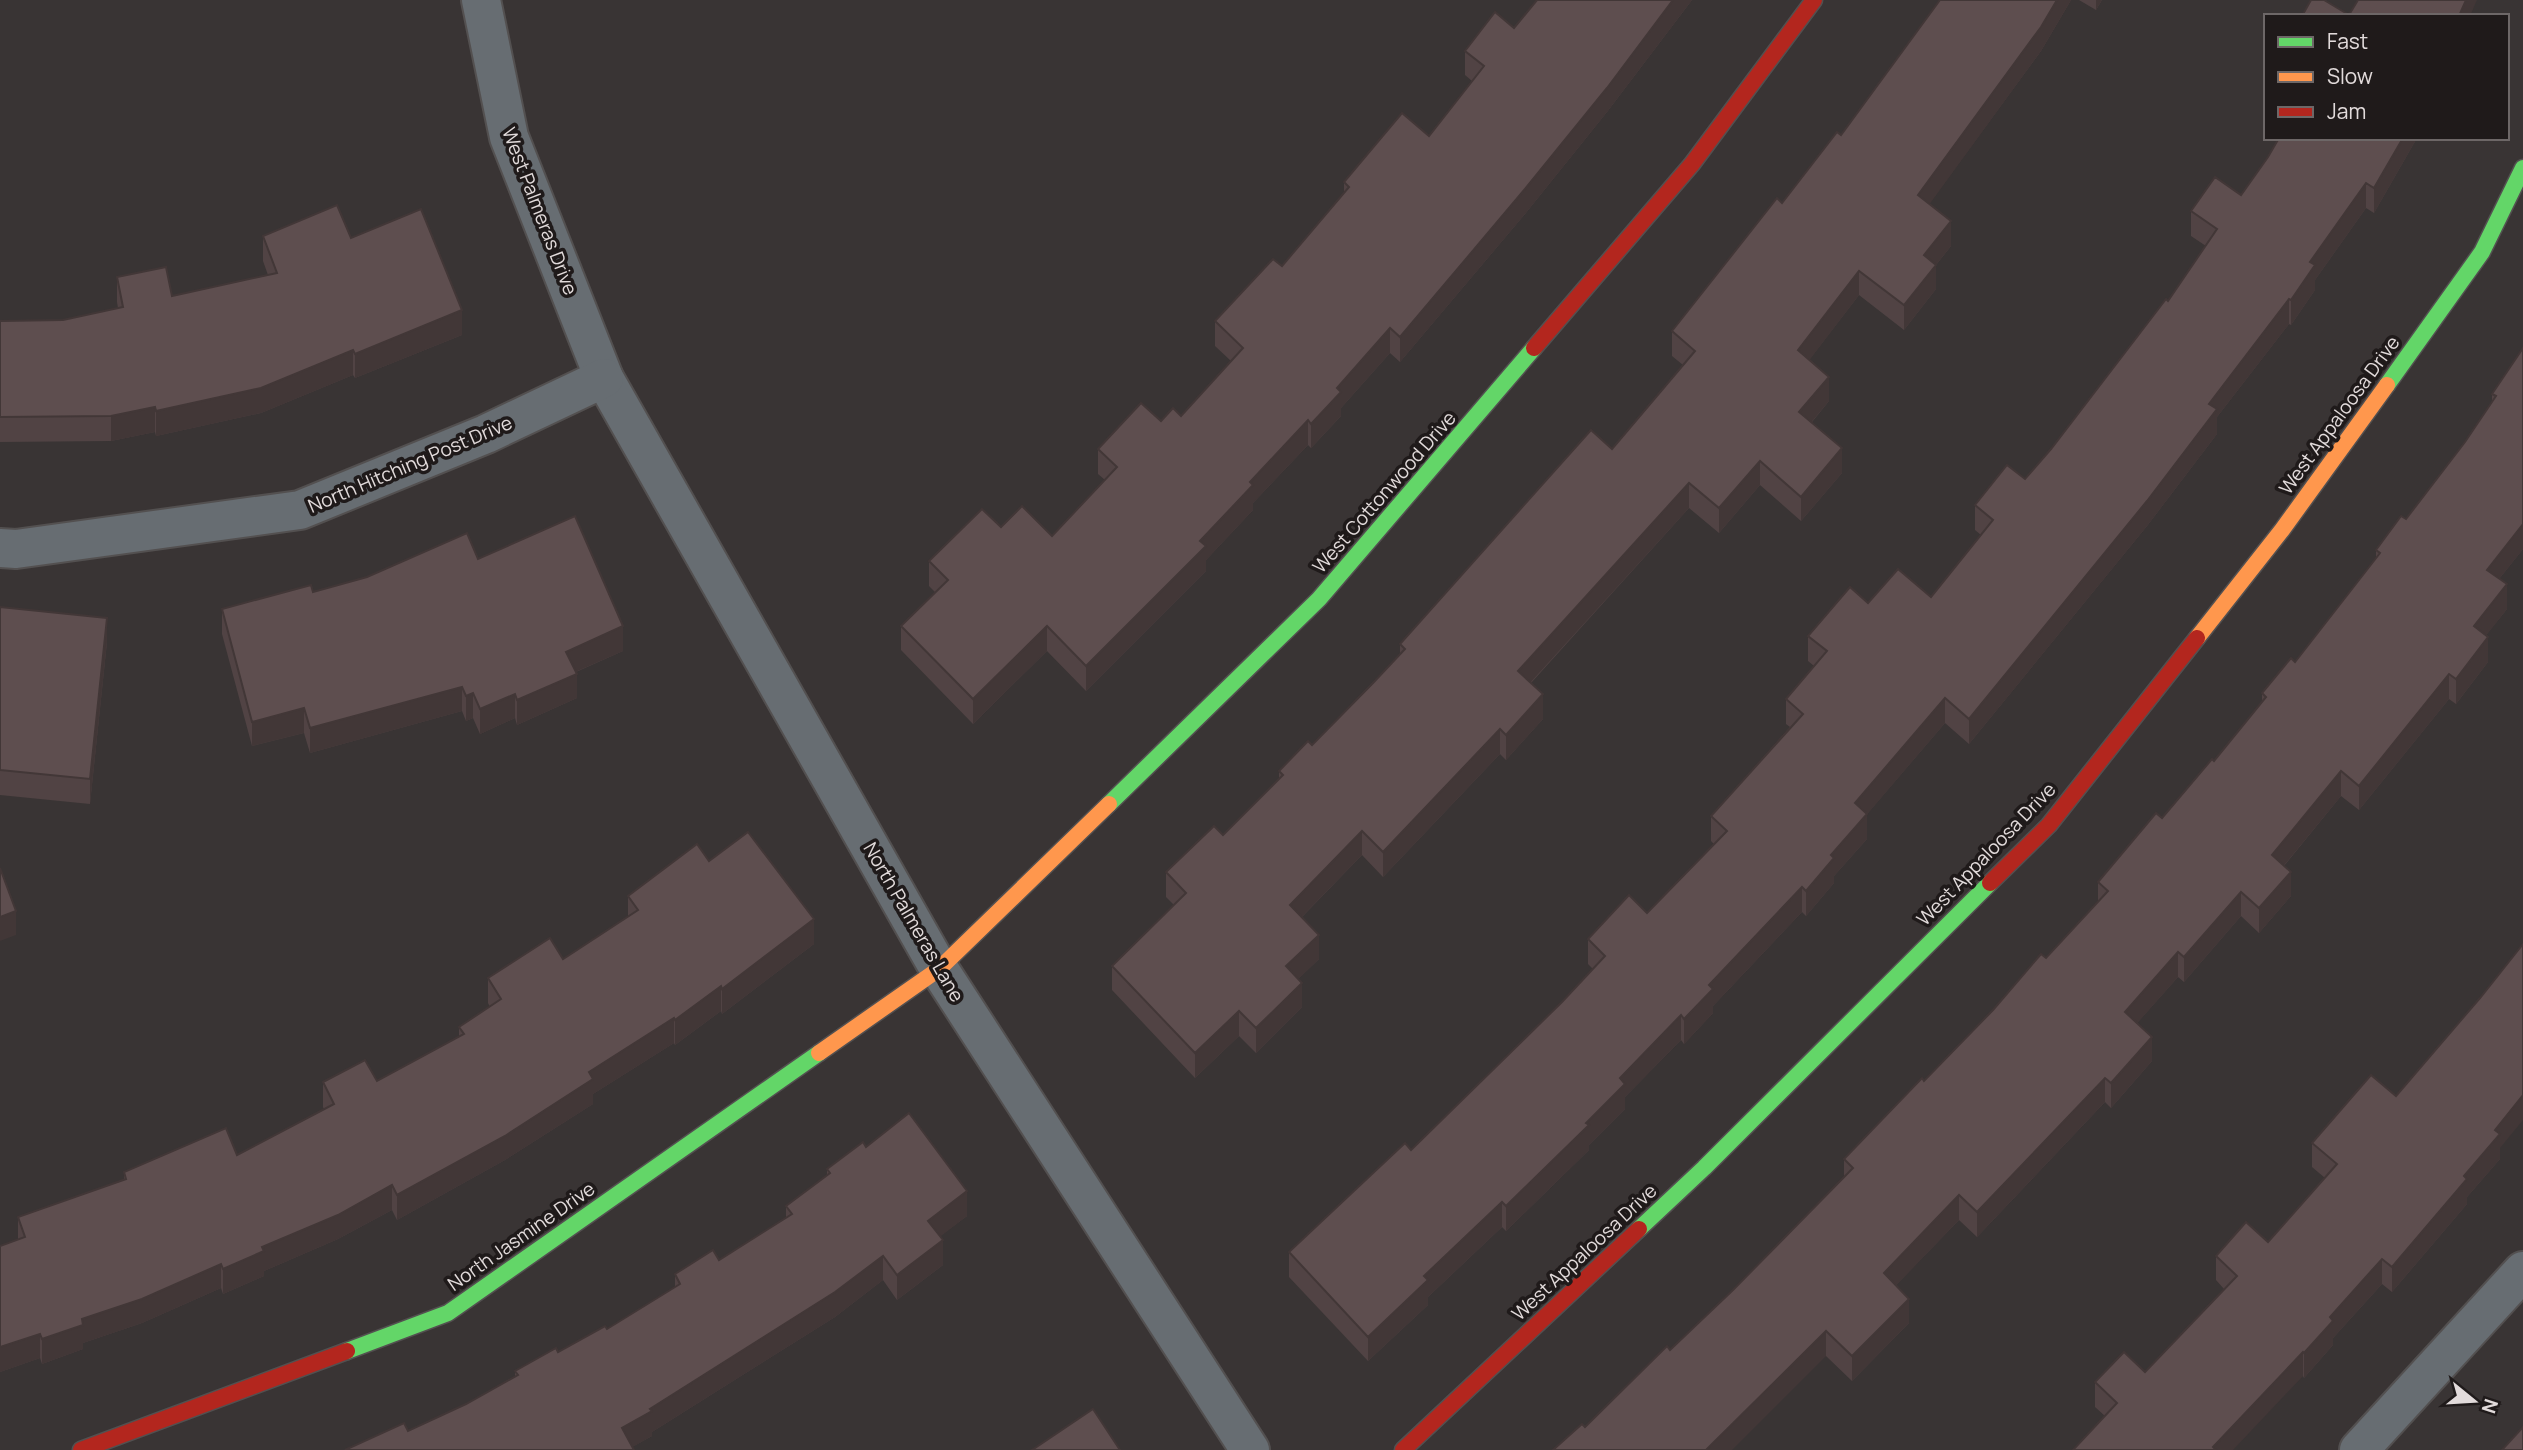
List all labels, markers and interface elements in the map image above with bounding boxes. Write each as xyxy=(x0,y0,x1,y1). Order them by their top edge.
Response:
legend xyxy=(2264,14,2509,140)
text: Fast xyxy=(2327,27,2368,55)
text: Slow xyxy=(2327,62,2373,90)
text: Jam xyxy=(2327,97,2366,125)
street label: West Palmeras Drive xyxy=(496,123,584,299)
street label: West Appaloosa Drive xyxy=(2273,331,2405,499)
street label: West Cottonwood Drive xyxy=(1306,405,1462,579)
street label: North Hitching Post Drive xyxy=(304,409,516,519)
street label: West Appaloosa Drive xyxy=(1911,777,2061,931)
street label: North Palmeras Lane xyxy=(858,837,970,1007)
street label: North Jasmine Drive xyxy=(442,1175,600,1297)
street label: West Appaloosa Drive xyxy=(1506,1178,1662,1326)
north arrow xyxy=(2439,1366,2509,1436)
text: N xyxy=(2476,1396,2505,1417)

